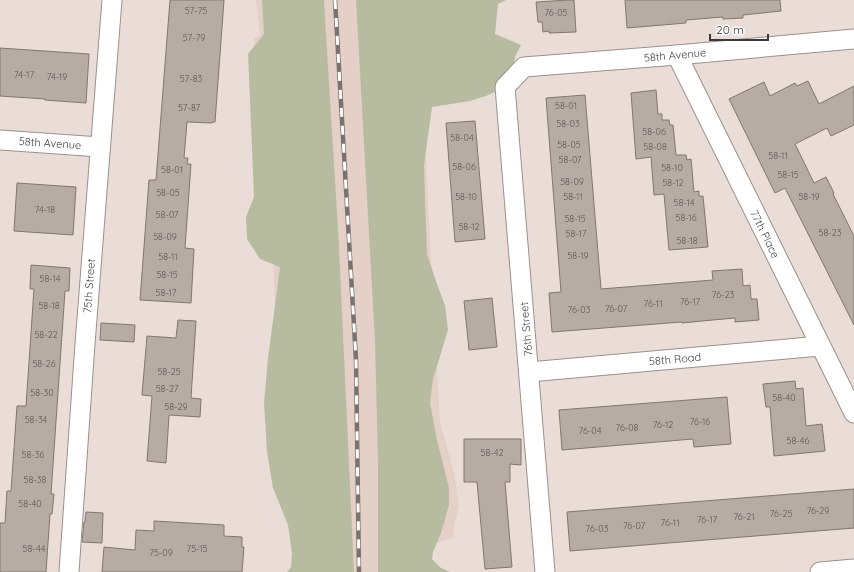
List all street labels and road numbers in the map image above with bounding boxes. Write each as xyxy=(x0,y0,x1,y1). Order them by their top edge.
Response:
street label: 58th Avenue xyxy=(643,45,707,65)
street label: 58th Avenue xyxy=(18,134,82,152)
street label: 77th Place xyxy=(747,208,783,260)
street label: 75th Street xyxy=(80,258,98,314)
street label: 76th Street xyxy=(517,301,535,357)
street label: 58th Road xyxy=(648,350,702,368)

